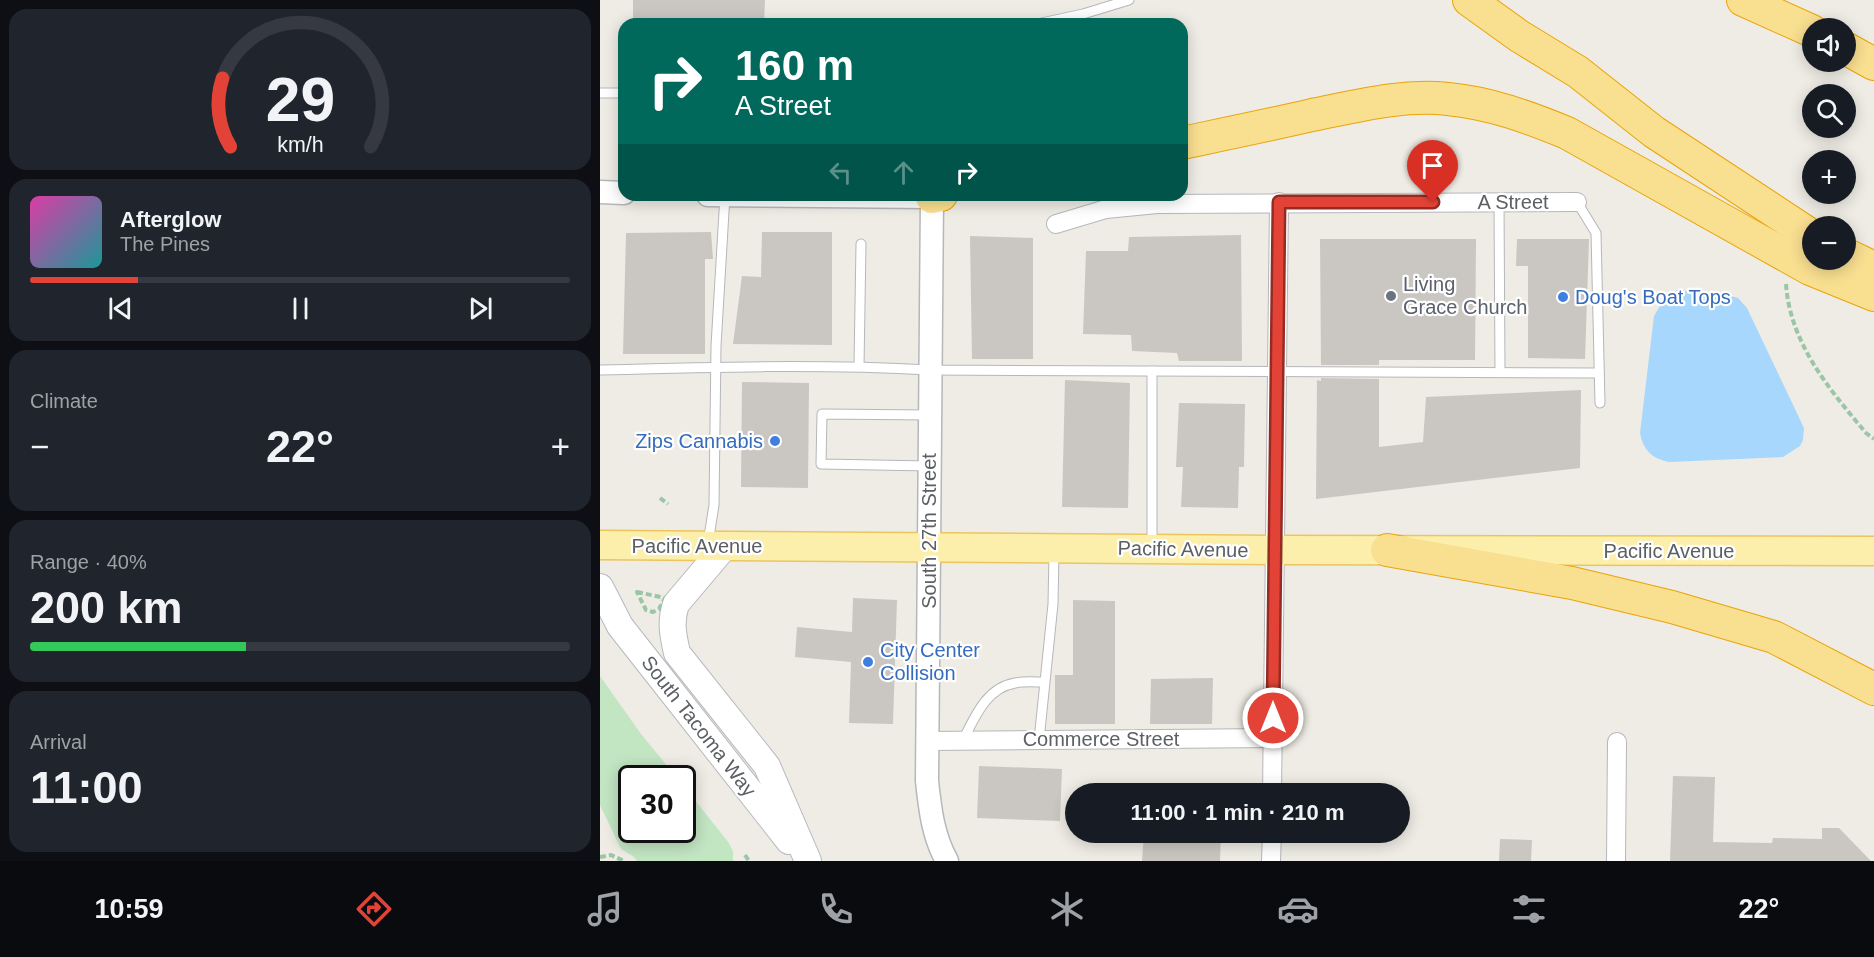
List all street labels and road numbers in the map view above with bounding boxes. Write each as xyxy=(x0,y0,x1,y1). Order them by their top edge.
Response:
street label: A Street xyxy=(1477,191,1549,213)
street label: South 27th Street xyxy=(918,453,940,609)
street label: Pacific Avenue xyxy=(632,535,762,557)
street label: Pacific Avenue xyxy=(1117,537,1249,561)
street label: Pacific Avenue xyxy=(1604,540,1734,562)
street label: South Tacoma Way xyxy=(637,651,761,801)
street label: Commerce Street xyxy=(1023,728,1180,750)

